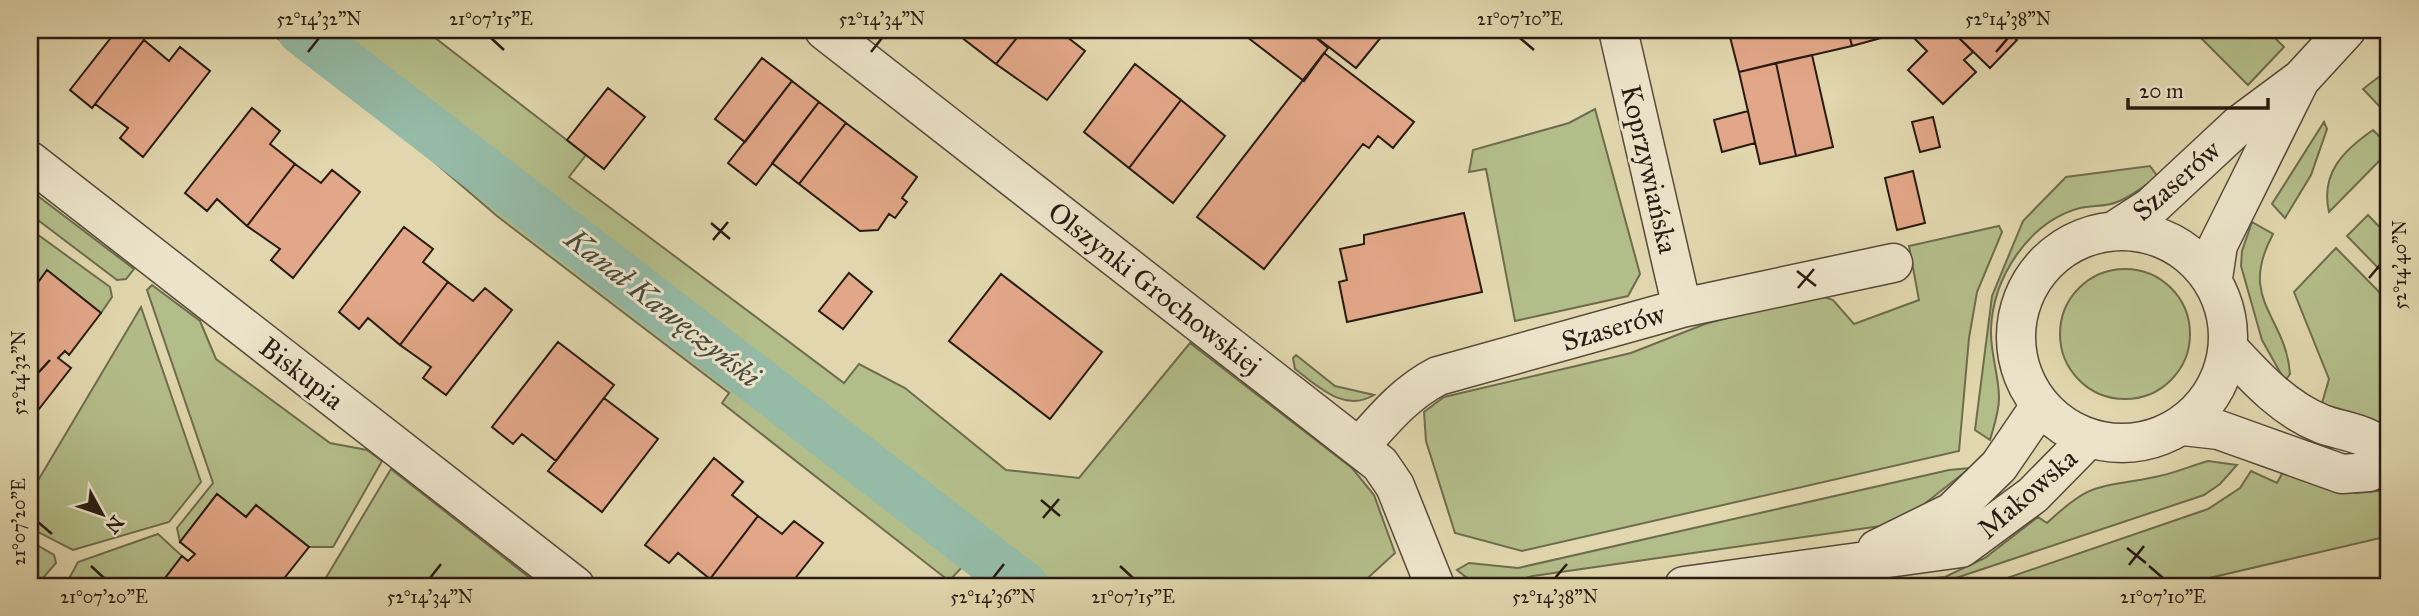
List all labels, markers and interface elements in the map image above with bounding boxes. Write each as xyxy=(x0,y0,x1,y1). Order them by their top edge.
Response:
text: 52°14'32"N xyxy=(276,8,362,30)
text: 21°07'15"E xyxy=(449,8,533,30)
text: 52°14'34"N xyxy=(839,8,925,30)
text: 21°07'10"E xyxy=(1477,8,1563,30)
text: 52°14'38"N xyxy=(1965,8,2051,30)
scale bar xyxy=(2128,66,2268,110)
text: 20 m xyxy=(2139,78,2184,104)
street label: Koprzywiańska xyxy=(1613,81,1686,257)
street label: Szaserów xyxy=(2125,132,2228,228)
street label: Olszynki Grochowskiej xyxy=(1041,194,1268,383)
water label: Kanał Kawęczyński xyxy=(557,219,768,395)
text: 52°14'40"N xyxy=(2389,220,2411,310)
street label: Szaserów xyxy=(1558,296,1669,359)
text: 52°14'32"N xyxy=(8,330,30,416)
street label: Biskupia xyxy=(252,330,351,417)
street label: Makowska xyxy=(1970,440,2085,546)
text: 21°07'20"E xyxy=(8,478,30,566)
north arrow xyxy=(66,480,136,550)
text: N xyxy=(101,511,129,538)
text: 21°07'20"E xyxy=(60,586,148,608)
text: 52°14'34"N xyxy=(387,586,473,608)
text: 52°14'36"N xyxy=(950,586,1036,608)
text: 21°07'15"E xyxy=(1091,586,1175,608)
text: 52°14'38"N xyxy=(1512,586,1598,608)
text: 21°07'10"E xyxy=(2120,586,2206,608)

